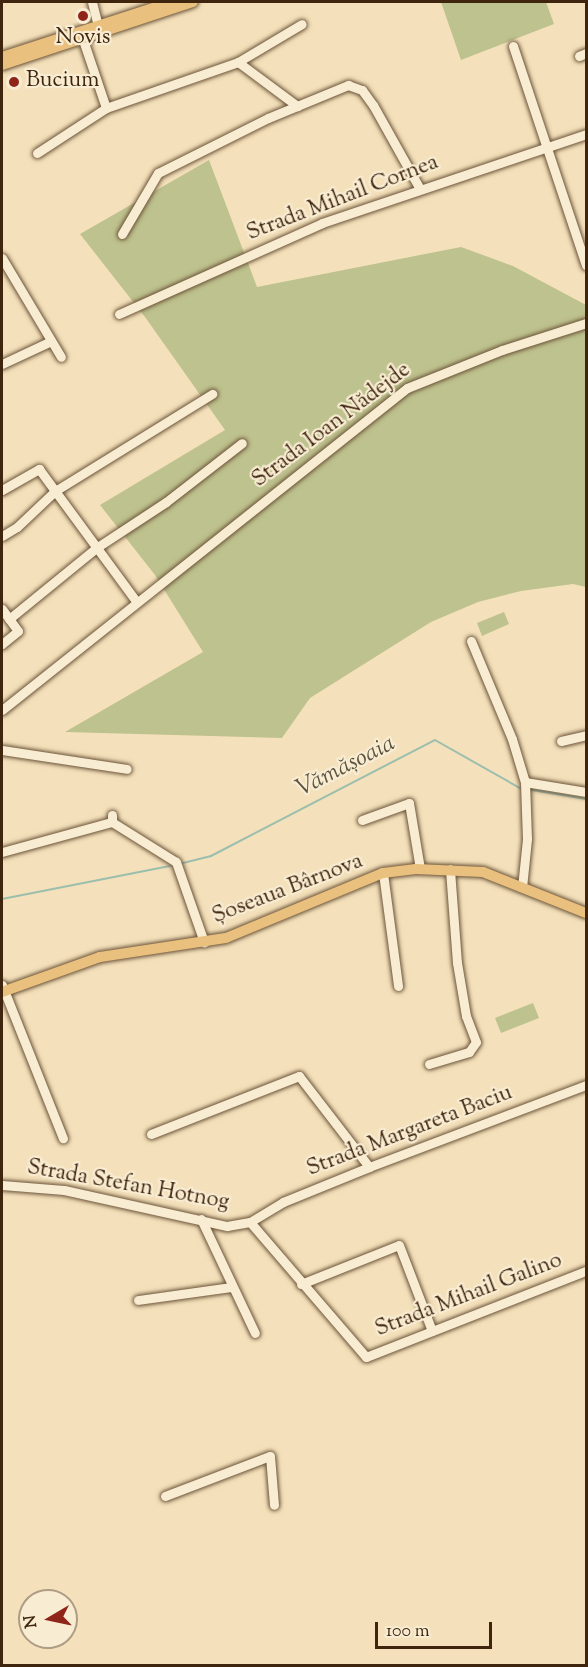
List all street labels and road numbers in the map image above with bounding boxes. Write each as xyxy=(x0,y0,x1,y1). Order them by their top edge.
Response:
street label: Strada Mihail Cornea xyxy=(243,150,443,248)
street label: Strada Ioan Nădejde xyxy=(248,358,416,494)
street label: Șoseaua Bârnova xyxy=(209,849,367,931)
street label: Strada Margareta Baciu xyxy=(303,1081,517,1183)
street label: Strada Stefan Hotnog xyxy=(25,1155,231,1217)
street label: Strada Mihail Galino xyxy=(372,1248,566,1344)

